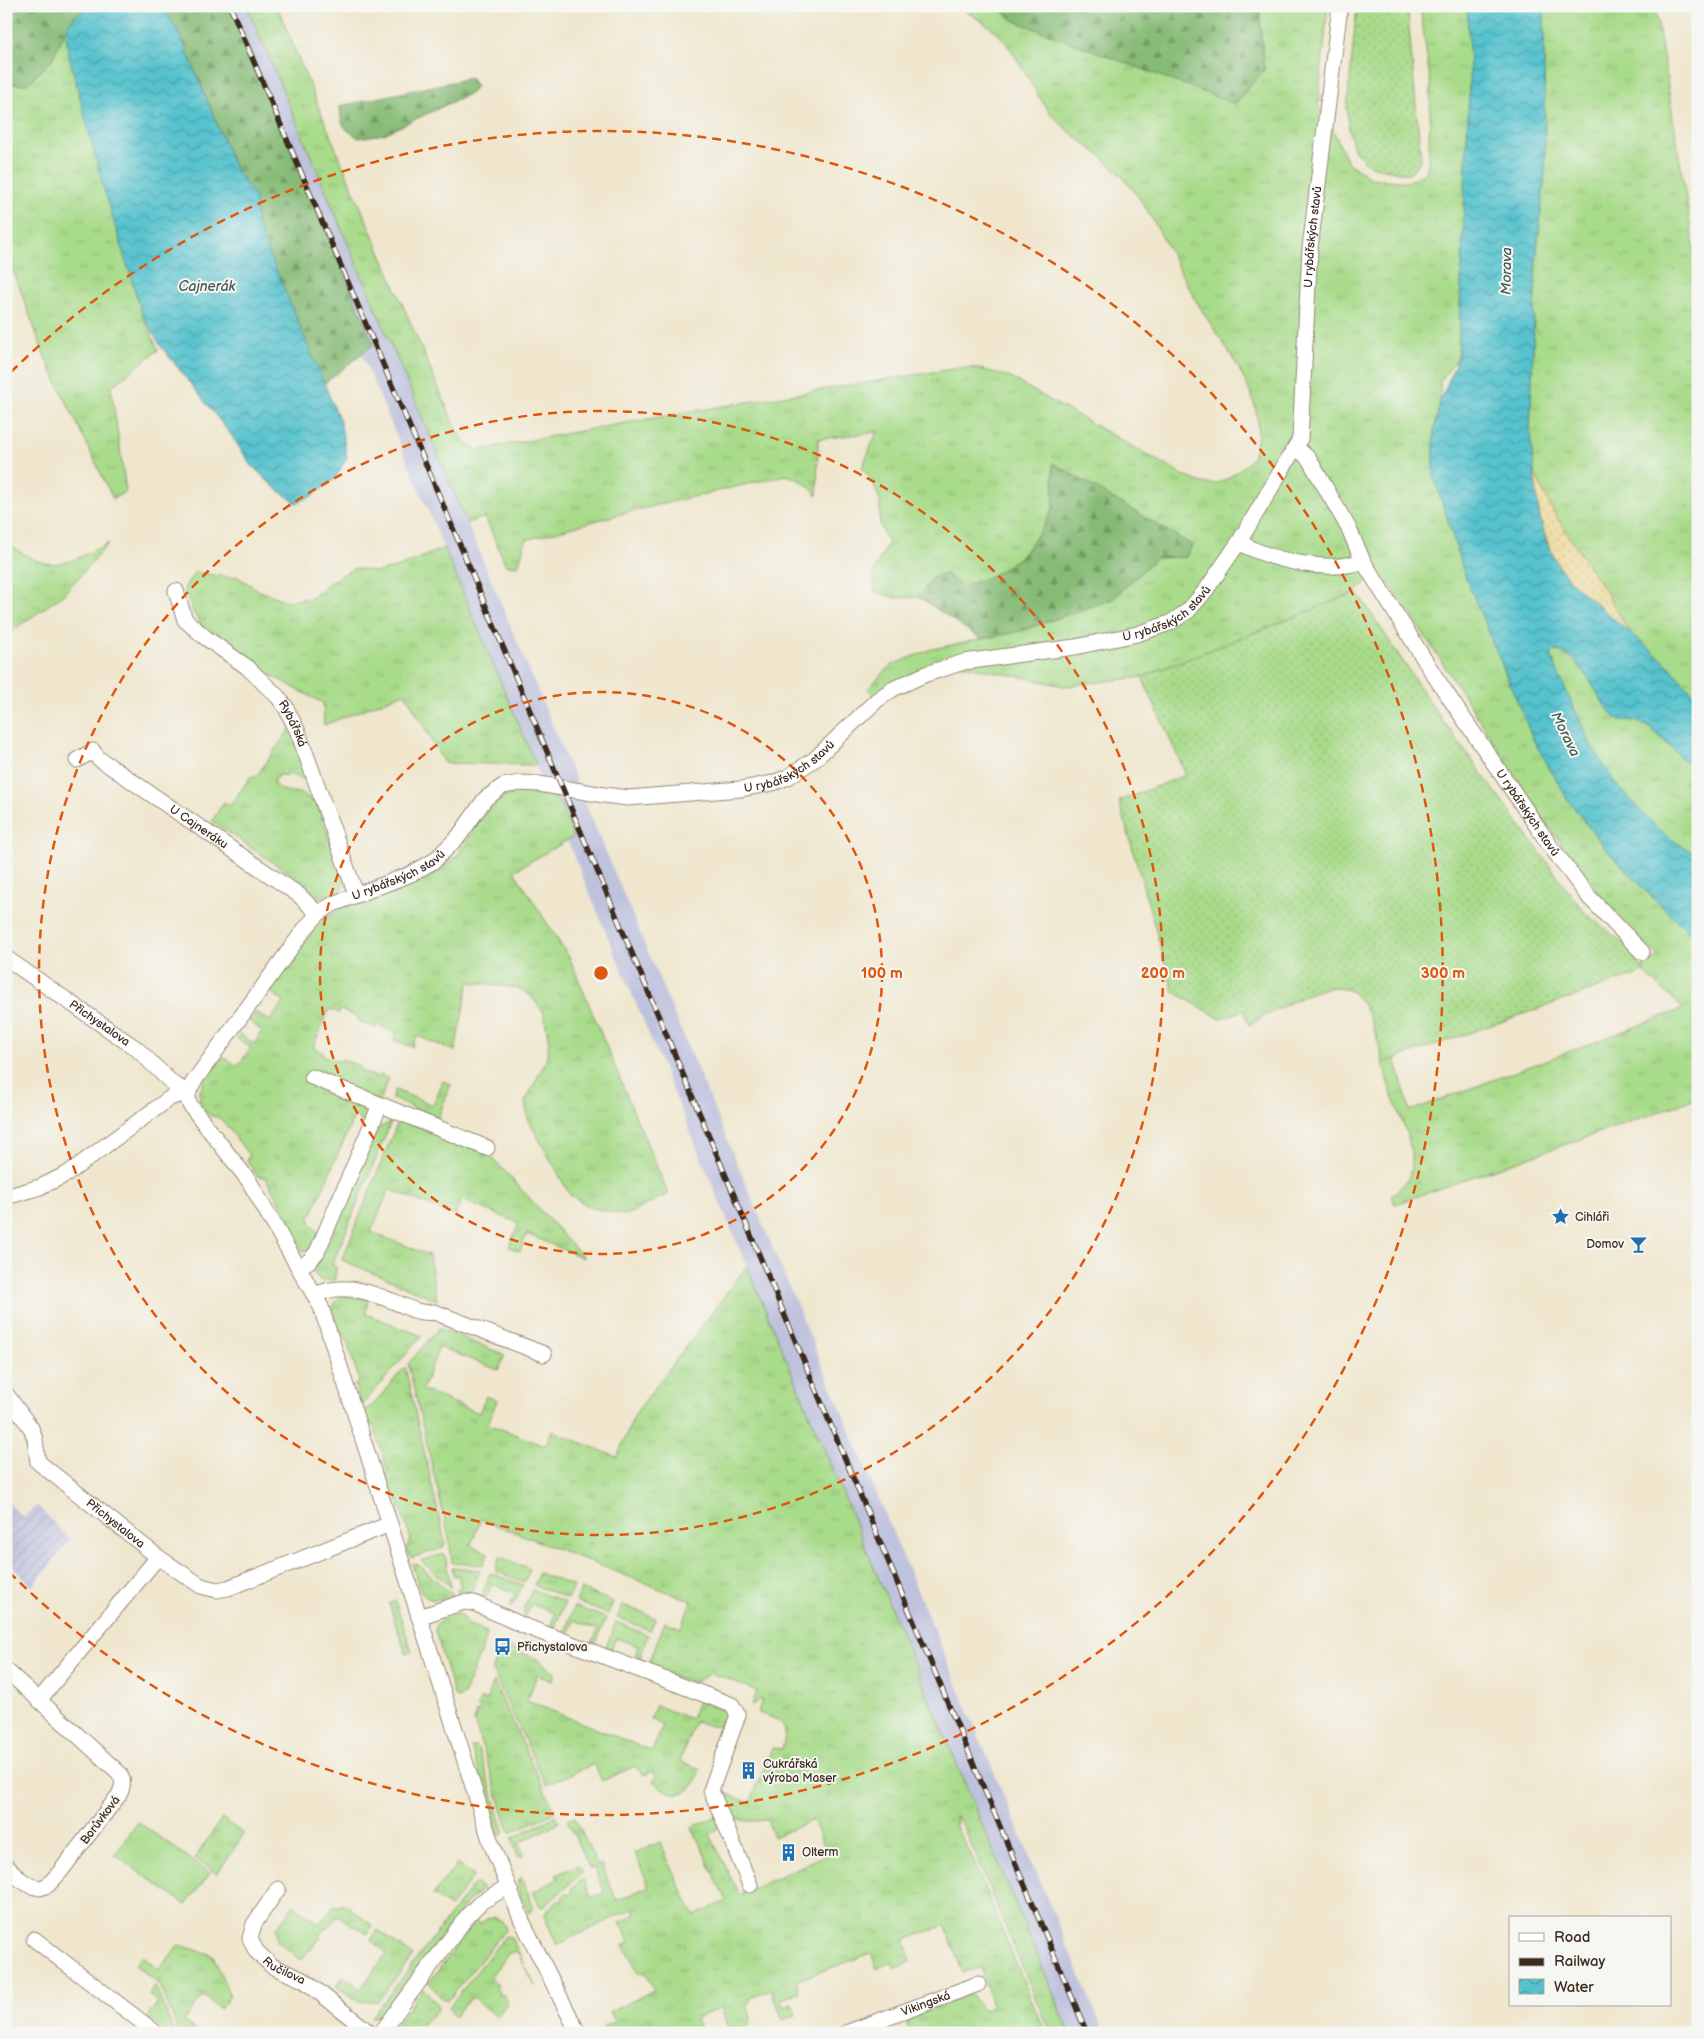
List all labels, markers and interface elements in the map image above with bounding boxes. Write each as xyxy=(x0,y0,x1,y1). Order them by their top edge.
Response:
street label: U rybářských stavů xyxy=(1301,185,1326,288)
water label: Morava xyxy=(1498,247,1515,295)
water label: Cajnerák xyxy=(179,278,237,295)
street label: U rybářských stavů xyxy=(1121,583,1215,645)
street label: Rybářská xyxy=(275,697,310,749)
water label: Morava xyxy=(1547,709,1584,759)
street label: U rybářských stavů xyxy=(743,737,838,796)
street label: U rybářských stavů xyxy=(1492,766,1562,859)
street label: U Cajneráku xyxy=(166,802,231,852)
street label: U rybářských stavů xyxy=(350,847,449,904)
centre of rings xyxy=(592,964,610,982)
text: 100 m xyxy=(861,964,903,983)
text: 200 m xyxy=(1141,964,1185,983)
text: 300 m xyxy=(1421,964,1465,983)
street label: Přichystalova xyxy=(66,997,133,1050)
place icon: Cihláři xyxy=(1551,1207,1571,1227)
place label: Cihláři xyxy=(1575,1210,1610,1225)
bar icon: Domov xyxy=(1628,1234,1648,1254)
place label: Domov xyxy=(1586,1237,1624,1252)
street label: Přichystalova xyxy=(83,1496,148,1552)
bus stop icon: Přichystalova xyxy=(493,1637,513,1657)
place label: Přichystalova xyxy=(517,1640,588,1655)
place label: Cukrářská výroba Maser xyxy=(762,1757,837,1786)
building icon: Cukrářská výroba Maser xyxy=(739,1761,759,1781)
street label: Borůvková xyxy=(77,1793,124,1847)
building icon: Olterm xyxy=(778,1842,798,1862)
place label: Olterm xyxy=(802,1845,839,1860)
legend xyxy=(1509,1916,1672,2006)
text: Road xyxy=(1554,1928,1590,1947)
text: Railway xyxy=(1554,1952,1605,1971)
street label: Ručilova xyxy=(259,1954,308,1988)
text: Water xyxy=(1554,1978,1594,1997)
street label: Vikingská xyxy=(899,1988,953,2020)

